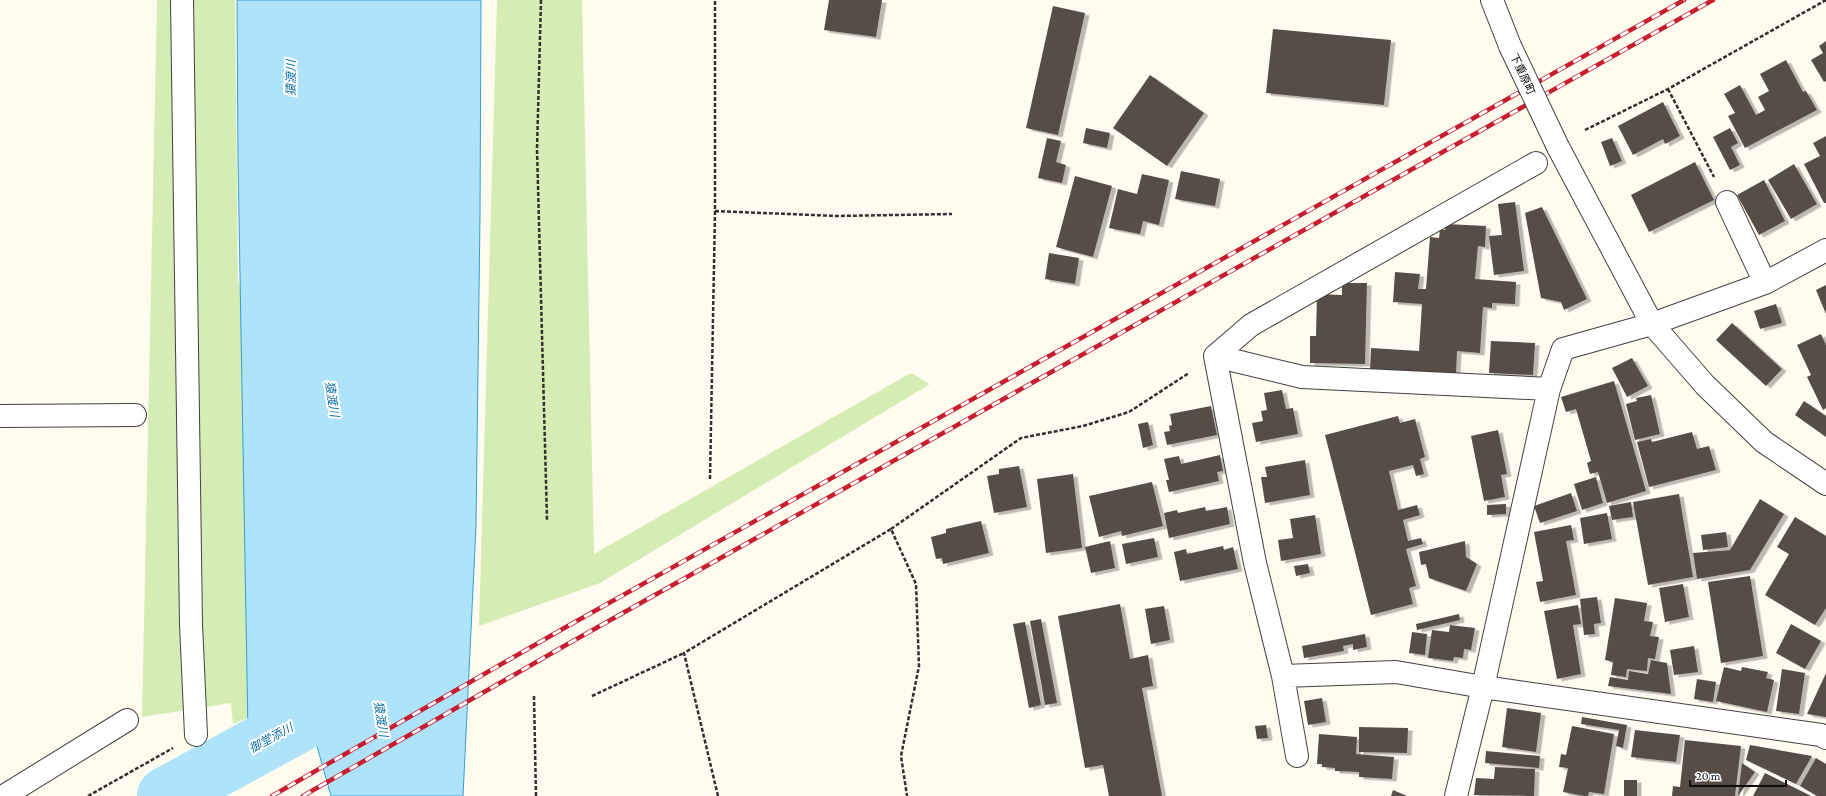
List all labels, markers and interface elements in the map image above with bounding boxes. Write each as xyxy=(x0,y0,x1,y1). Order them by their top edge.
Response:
street label: 下重原町 xyxy=(1508,52,1538,96)
water label: 猿渡川 xyxy=(284,58,298,96)
water label: 猿渡川 xyxy=(322,380,342,420)
water label: 猿渡川 xyxy=(371,700,391,740)
water label: 御堂添川 xyxy=(247,719,297,756)
scale bar xyxy=(1690,762,1786,788)
text: 20 m xyxy=(1696,769,1721,783)

